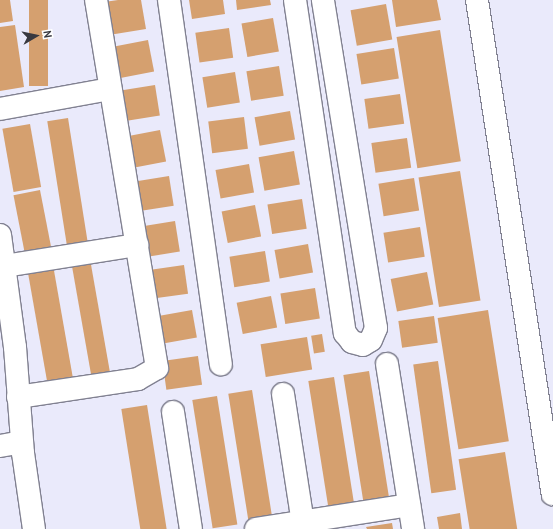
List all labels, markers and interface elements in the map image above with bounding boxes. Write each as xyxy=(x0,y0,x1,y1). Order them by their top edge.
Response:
north arrow xyxy=(16,16,56,56)
text: N xyxy=(40,29,55,39)

